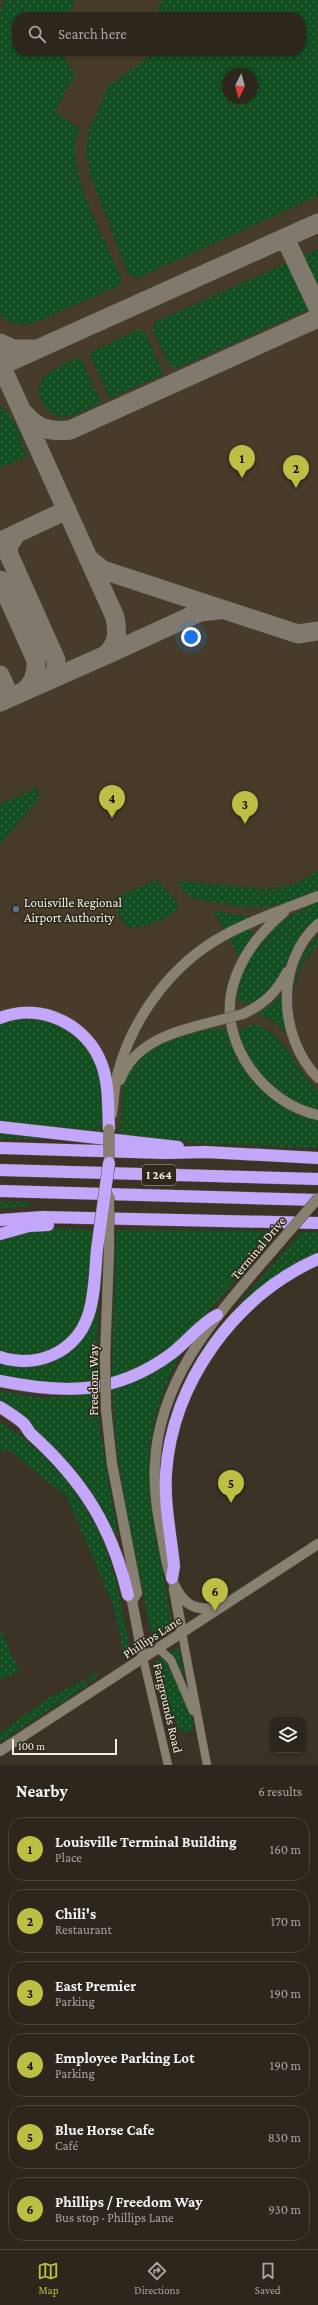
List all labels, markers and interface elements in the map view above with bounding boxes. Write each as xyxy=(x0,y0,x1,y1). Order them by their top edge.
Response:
search box xyxy=(12,12,306,56)
icon: search xyxy=(26,23,48,45)
text: Search here xyxy=(58,26,127,42)
north arrow xyxy=(222,68,258,104)
pin: 1 xyxy=(229,445,255,478)
pin: 2 xyxy=(283,455,309,488)
your location xyxy=(181,627,201,647)
pin: 4 xyxy=(99,785,125,818)
pin: 3 xyxy=(232,791,258,824)
place label: Louisville Regional Airport Authority xyxy=(24,895,123,925)
marker: Louisville Regional Airport Authority xyxy=(11,904,21,914)
road number: I 264 xyxy=(142,1165,176,1185)
street label: Terminal Drive xyxy=(227,1213,289,1283)
street label: Freedom Way xyxy=(86,1343,101,1416)
pin: 5 xyxy=(218,1470,244,1503)
pin: 6 xyxy=(202,1578,228,1611)
street label: Phillips Lane xyxy=(120,1612,184,1661)
street label: Fairgrounds Road xyxy=(150,1662,186,1754)
map controls xyxy=(270,1717,306,1753)
button: layers xyxy=(270,1717,306,1753)
scale bar xyxy=(12,1737,117,1756)
text: 100 m xyxy=(18,1740,45,1752)
text: Nearby xyxy=(16,1782,68,1801)
text: 6 results xyxy=(258,1784,302,1799)
text: Louisville Terminal Building xyxy=(55,1834,237,1850)
text: 1 xyxy=(28,1842,32,1857)
text: 160 m xyxy=(270,1842,301,1857)
text: Place xyxy=(55,1850,82,1865)
text: Chili's xyxy=(55,1906,96,1922)
text: 2 xyxy=(27,1914,33,1929)
text: 170 m xyxy=(271,1914,301,1929)
text: Restaurant xyxy=(55,1922,112,1937)
text: East Premier xyxy=(55,1978,136,1994)
text: 3 xyxy=(27,1986,33,2001)
text: 190 m xyxy=(270,1986,301,2001)
text: Parking xyxy=(55,1994,95,2009)
text: Employee Parking Lot xyxy=(55,2050,195,2066)
text: 4 xyxy=(26,2058,34,2073)
text: 190 m xyxy=(270,2058,301,2073)
text: Parking xyxy=(55,2066,95,2081)
text: Blue Horse Cafe xyxy=(55,2122,155,2138)
text: 5 xyxy=(27,2130,33,2145)
text: 830 m xyxy=(268,2130,301,2145)
text: Café xyxy=(55,2138,78,2153)
text: Phillips / Freedom Way xyxy=(55,2194,203,2210)
text: 6 xyxy=(26,2202,34,2217)
text: 930 m xyxy=(268,2202,301,2217)
text: Bus stop · Phillips Lane xyxy=(55,2210,174,2225)
tab: Map xyxy=(37,2260,59,2296)
tab: Directions xyxy=(134,2260,180,2296)
tab: Saved xyxy=(255,2260,281,2296)

